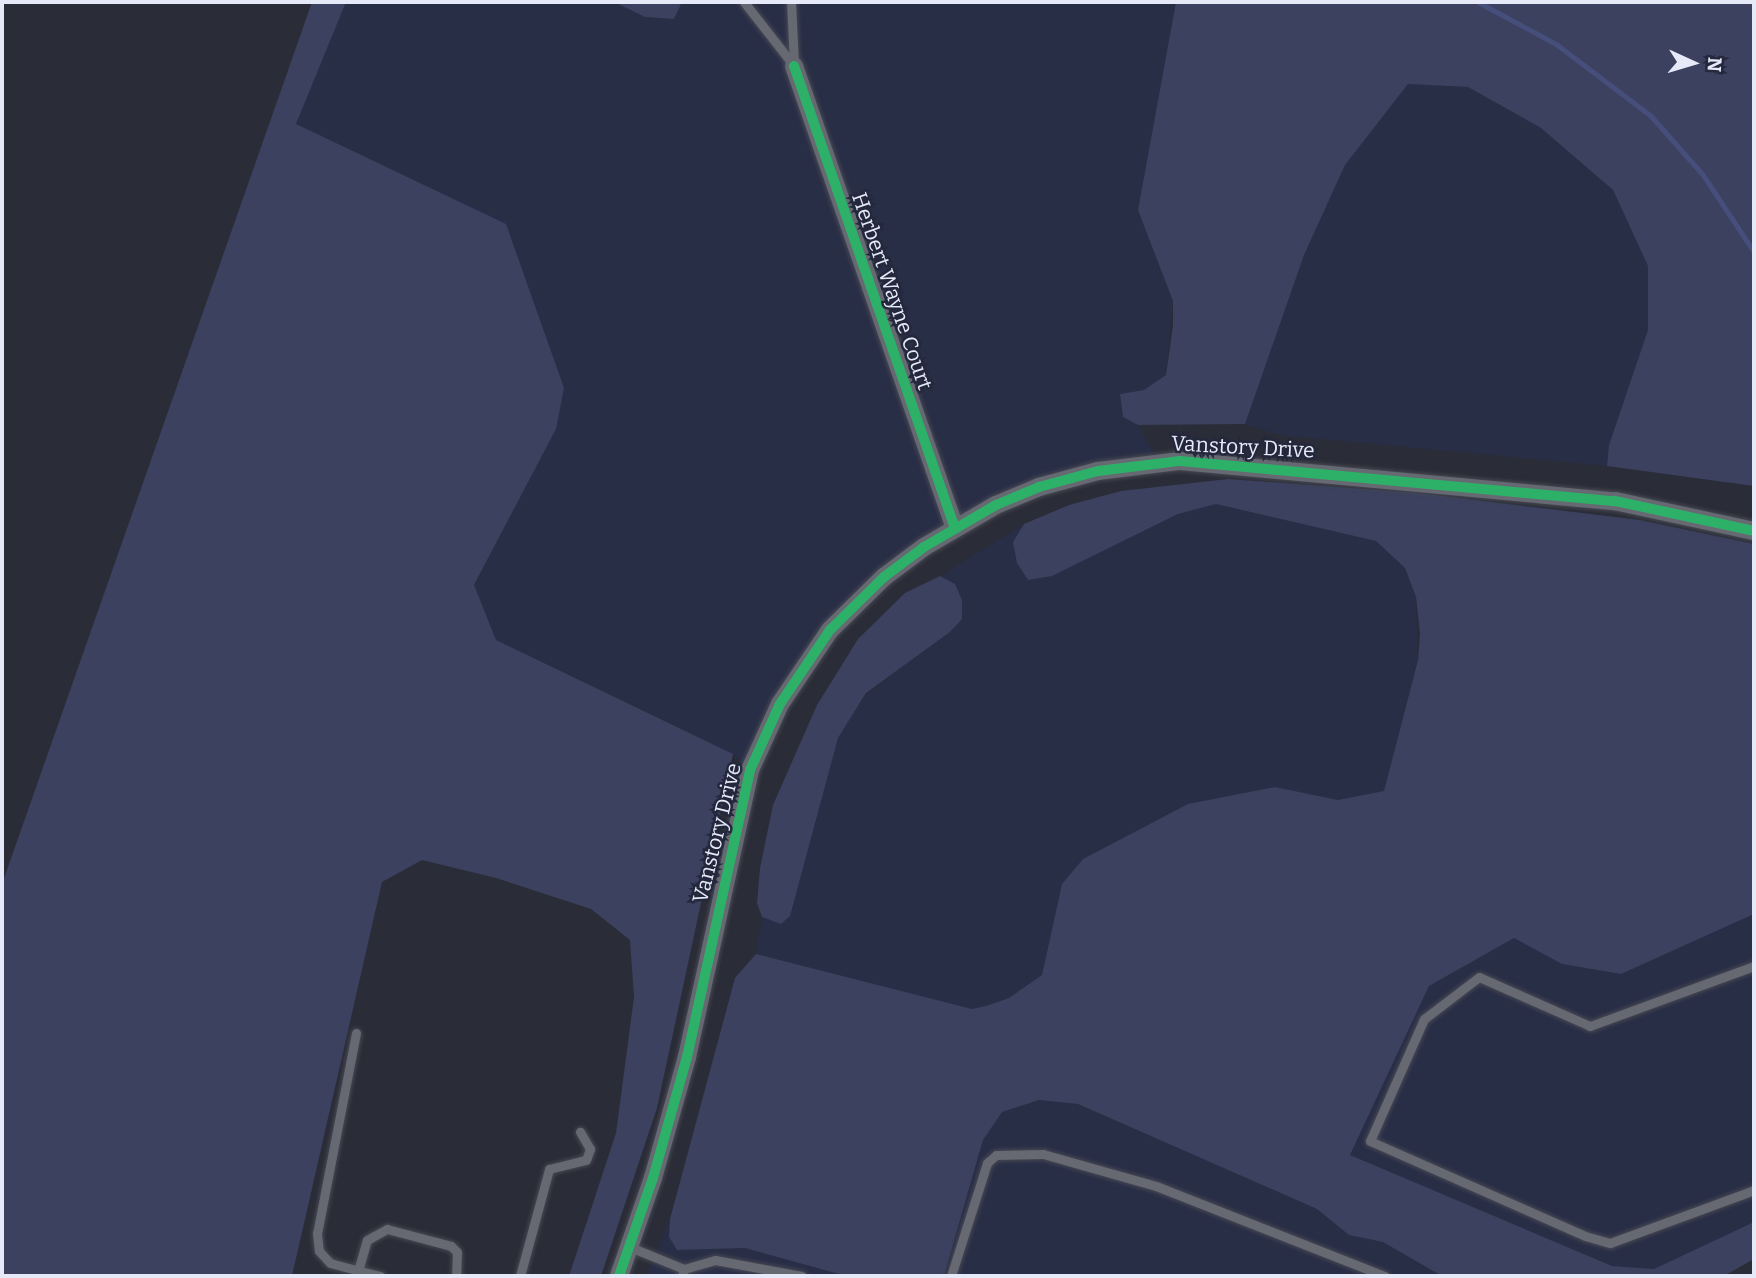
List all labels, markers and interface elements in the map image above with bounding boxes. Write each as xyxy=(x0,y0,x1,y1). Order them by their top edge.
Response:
north arrow xyxy=(1658,28,1728,98)
text: N xyxy=(1702,56,1726,73)
street label: Herbert Wayne Court xyxy=(846,189,938,393)
street label: Vanstory Drive xyxy=(1171,431,1315,463)
street label: Vanstory Drive xyxy=(687,760,747,906)

